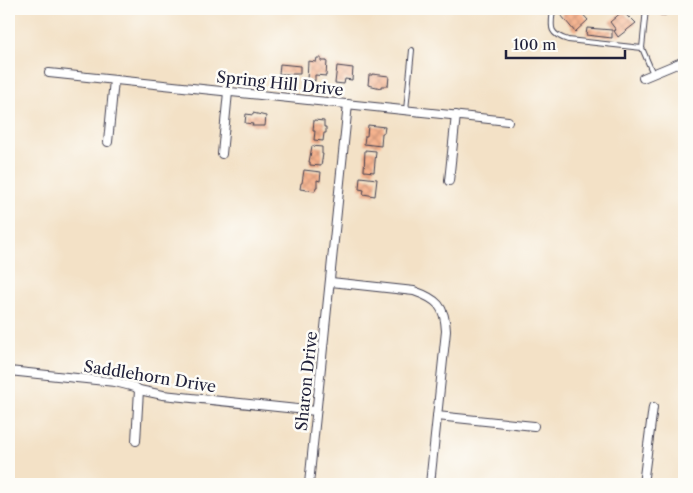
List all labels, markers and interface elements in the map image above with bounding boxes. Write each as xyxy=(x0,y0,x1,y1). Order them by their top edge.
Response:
scale bar xyxy=(506,28,624,60)
text: 100 m xyxy=(513,35,556,54)
street label: Spring Hill Drive xyxy=(215,66,345,100)
street label: Sharon Drive xyxy=(291,330,321,432)
street label: Saddlehorn Drive xyxy=(82,356,218,396)

